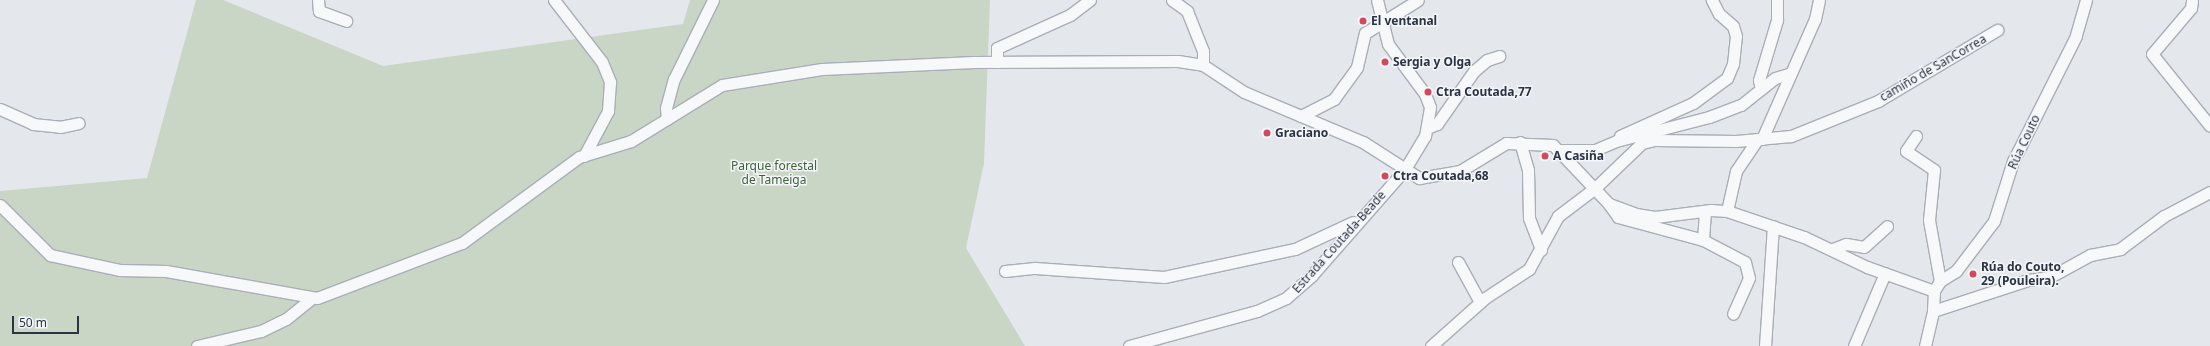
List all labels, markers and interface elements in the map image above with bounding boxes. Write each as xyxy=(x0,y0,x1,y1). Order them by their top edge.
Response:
place label: El ventanal xyxy=(1371,14,1437,28)
marker: El ventanal xyxy=(1358,16,1368,26)
street label: camiño de SanCorrea xyxy=(1877,32,1989,104)
place label: Sergia y Olga xyxy=(1393,55,1471,69)
marker: Sergia y Olga xyxy=(1380,57,1390,67)
place label: Ctra Coutada,77 xyxy=(1436,85,1532,99)
marker: Ctra Coutada,77 xyxy=(1423,87,1433,97)
street label: Rúa Couto xyxy=(2005,112,2043,172)
place label: Graciano xyxy=(1275,126,1328,140)
marker: Graciano xyxy=(1262,128,1272,138)
place label: A Casiña xyxy=(1553,149,1604,163)
marker: A Casiña xyxy=(1540,151,1550,161)
park label: Parque forestal de Tameiga xyxy=(731,159,817,187)
place label: Ctra Coutada,68 xyxy=(1393,169,1489,183)
marker: Ctra Coutada,68 xyxy=(1380,171,1390,181)
street label: Estrada Coutada-Beade xyxy=(1289,188,1389,296)
place label: Rúa do Couto, 29 (Pouleira). xyxy=(1981,260,2064,288)
marker: Rúa do Couto, 29 (Pouleira). xyxy=(1968,269,1978,279)
scale bar xyxy=(14,308,81,334)
text: 50 m xyxy=(19,314,47,331)

